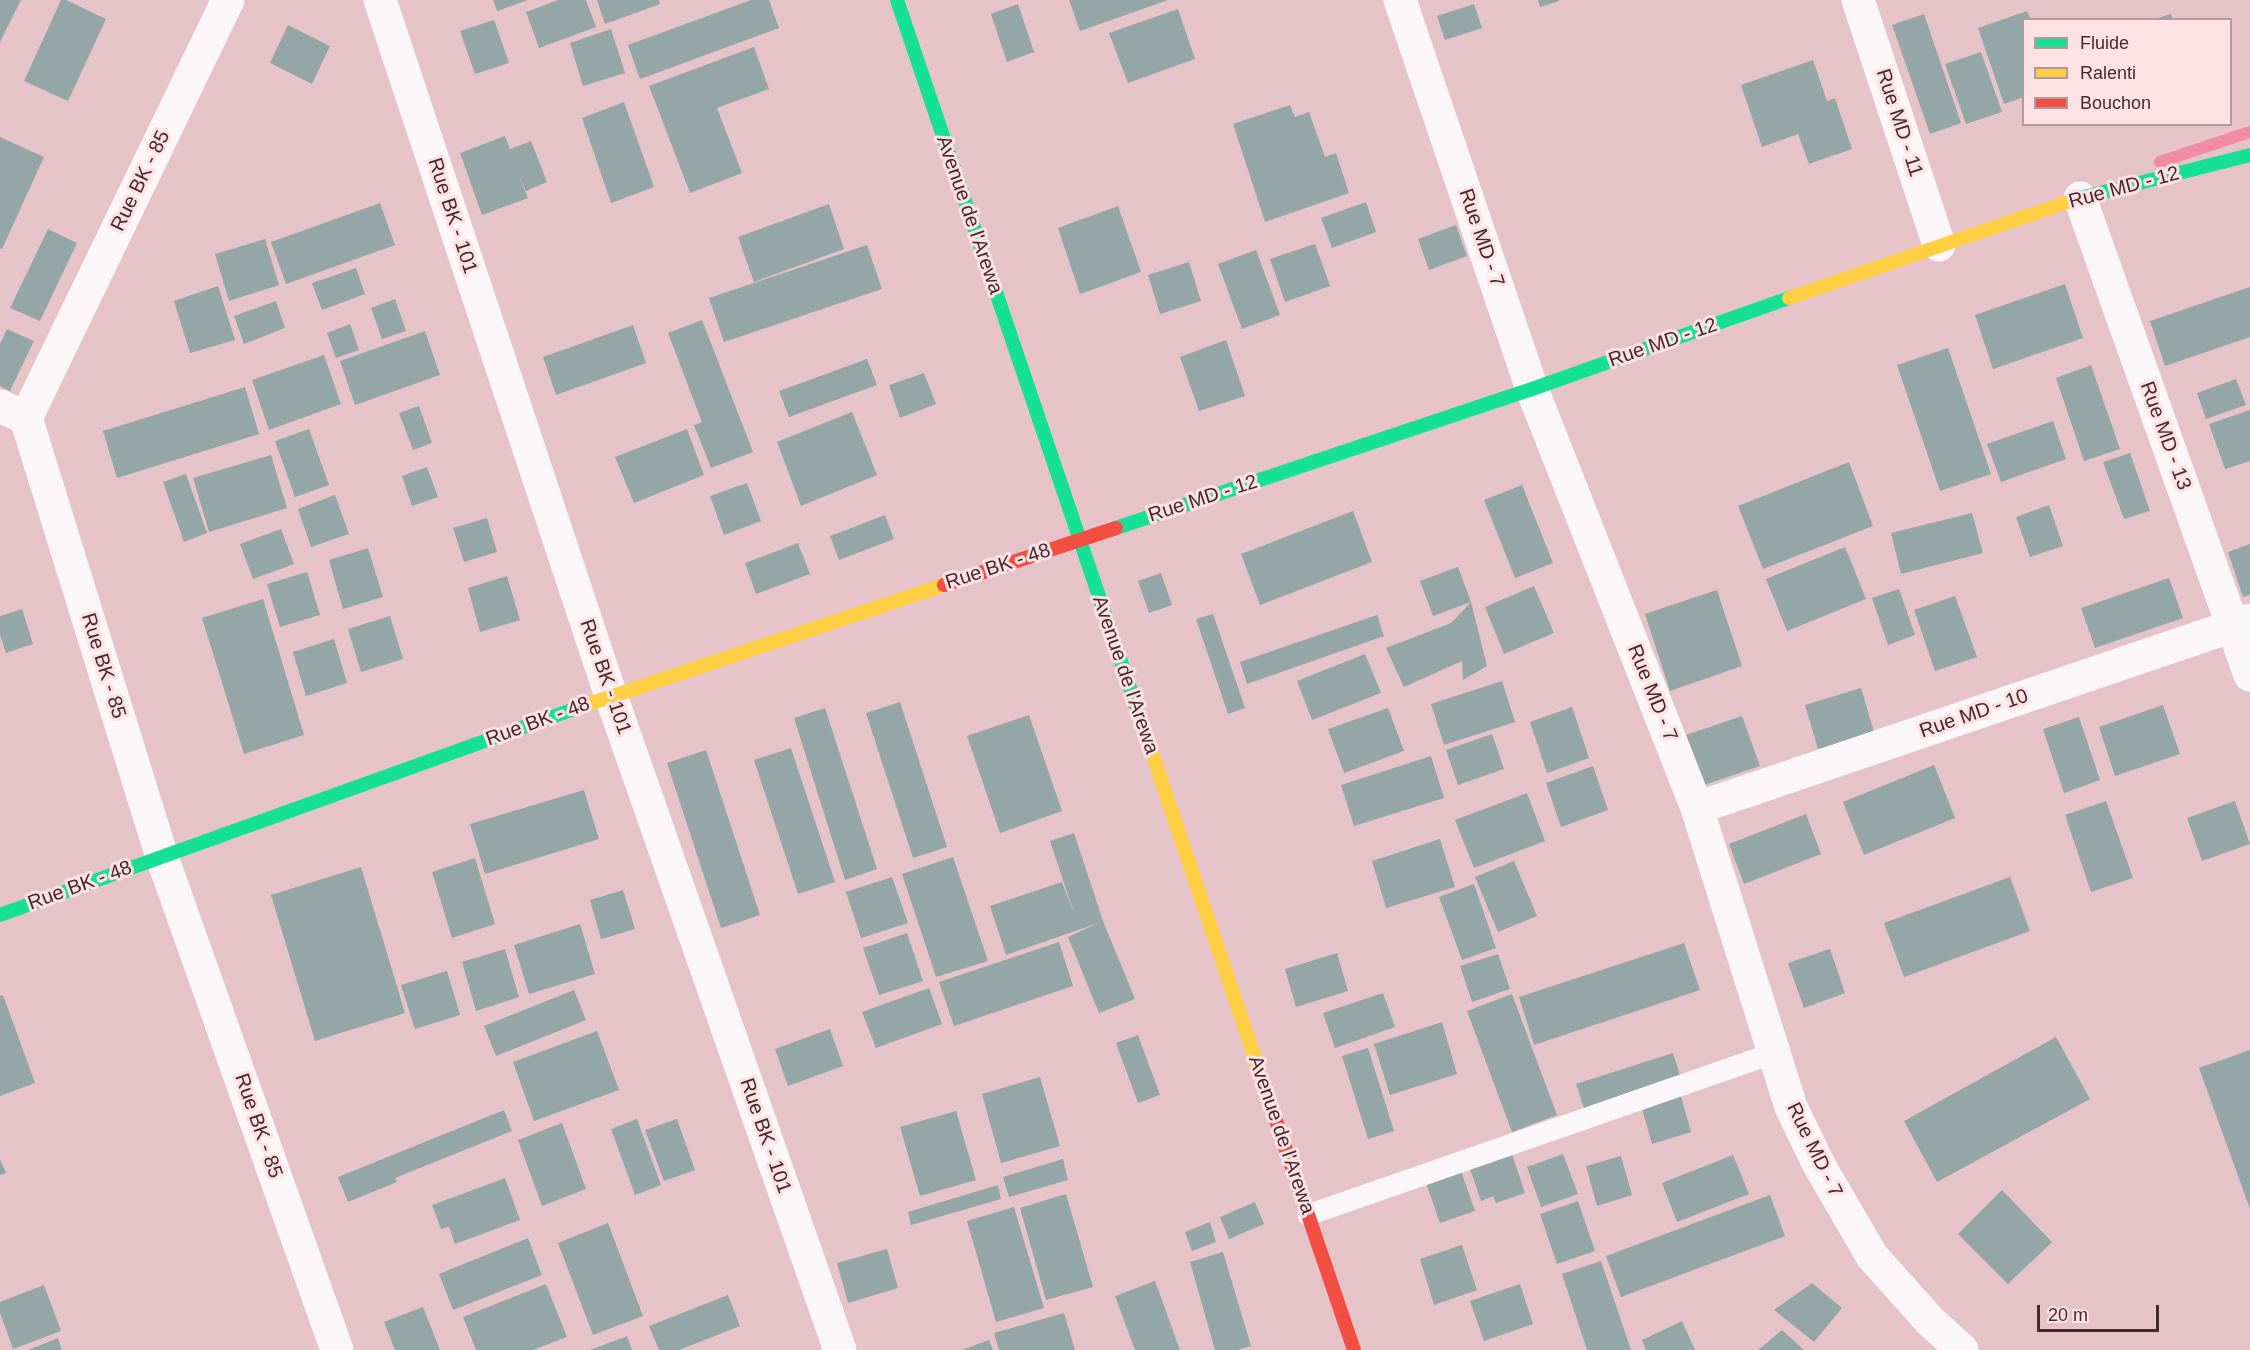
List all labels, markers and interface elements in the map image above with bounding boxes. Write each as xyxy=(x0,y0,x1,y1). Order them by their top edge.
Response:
legend xyxy=(2022,18,2232,126)
text: Fluide xyxy=(2080,33,2129,53)
text: Ralenti xyxy=(2080,63,2136,83)
street label: Rue MD - 11 xyxy=(1870,66,1928,180)
text: Bouchon xyxy=(2080,93,2151,113)
street label: Rue BK - 85 xyxy=(106,127,176,235)
street label: Avenue de l'Arewa xyxy=(931,133,1007,297)
street label: Rue BK - 101 xyxy=(422,155,482,277)
street label: Rue MD - 12 xyxy=(2066,162,2182,214)
street label: Rue MD - 7 xyxy=(1453,186,1509,290)
street label: Rue MD - 12 xyxy=(1605,313,1721,373)
street label: Rue MD - 13 xyxy=(2134,379,2196,493)
street label: Rue MD - 12 xyxy=(1145,470,1261,528)
street label: Rue BK - 48 xyxy=(942,539,1054,595)
street label: Avenue de l'Arewa xyxy=(1087,593,1163,757)
street label: Rue BK - 85 xyxy=(76,610,130,722)
street label: Rue BK - 101 xyxy=(574,616,636,738)
street label: Rue MD - 7 xyxy=(1622,641,1682,745)
street label: Rue MD - 10 xyxy=(1916,684,2032,744)
street label: Rue BK - 48 xyxy=(483,692,593,752)
street label: Rue BK - 48 xyxy=(25,856,135,916)
street label: Avenue de l'Arewa xyxy=(1243,1053,1319,1217)
street label: Rue BK - 85 xyxy=(229,1071,287,1181)
street label: Rue BK - 101 xyxy=(734,1075,796,1197)
street label: Rue MD - 7 xyxy=(1781,1099,1847,1201)
scale bar xyxy=(2040,1293,2162,1331)
text: 20 m xyxy=(2048,1305,2088,1325)

